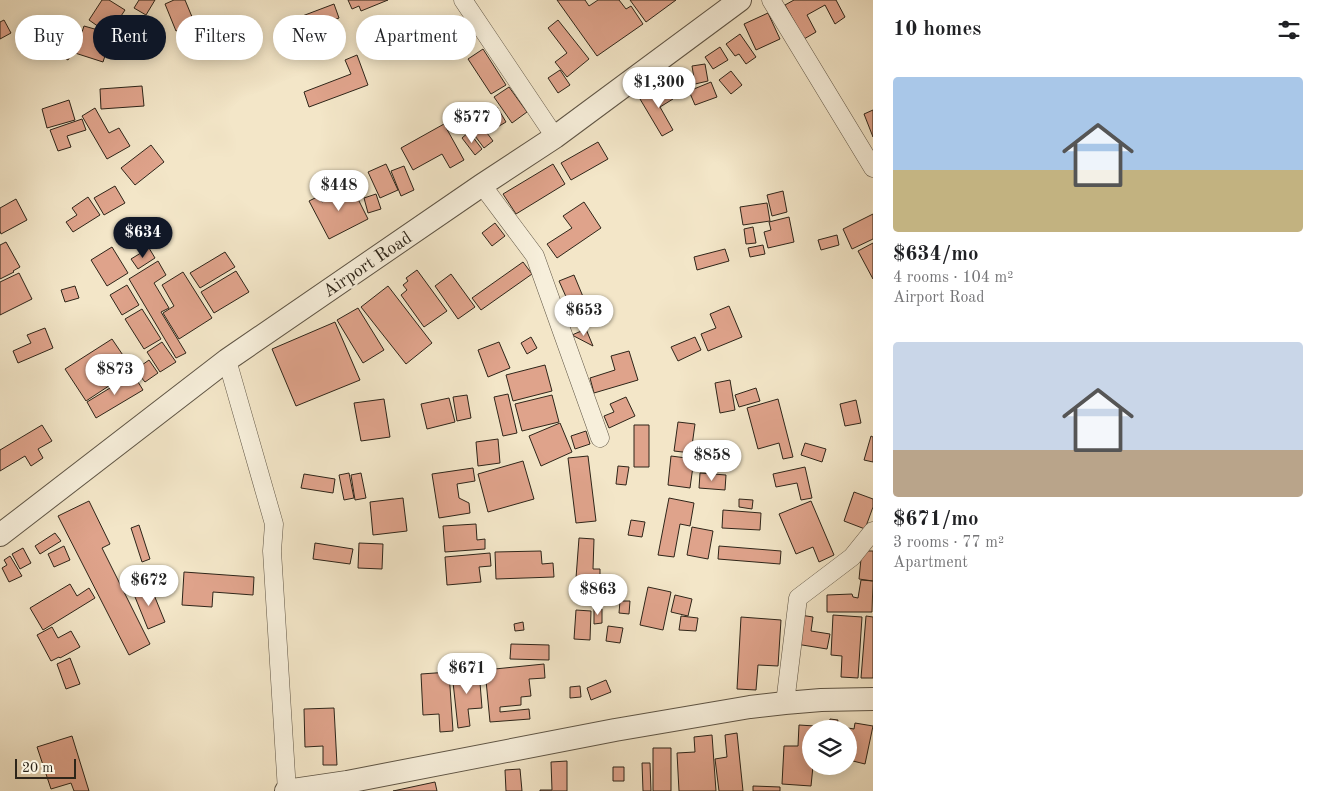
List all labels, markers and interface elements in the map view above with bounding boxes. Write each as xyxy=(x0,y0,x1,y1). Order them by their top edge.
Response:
chip: Buy xyxy=(15,15,83,60)
chip: Rent xyxy=(93,15,166,60)
chip: Filters xyxy=(176,15,263,60)
chip: New xyxy=(273,15,346,60)
chip: Apartment xyxy=(356,15,476,60)
icon: filters xyxy=(1275,16,1303,44)
text: 10 homes xyxy=(893,19,981,40)
pin: $1,300 xyxy=(618,66,700,109)
text: $1,300 xyxy=(634,75,684,91)
pin: $577 xyxy=(442,102,502,144)
text: $577 xyxy=(453,110,491,126)
icon: home xyxy=(1053,110,1143,200)
pin: $448 xyxy=(309,170,369,212)
text: $448 xyxy=(320,178,358,194)
pin: $634 xyxy=(113,216,173,259)
text: $634 xyxy=(124,225,162,241)
street label: Airport Road xyxy=(320,229,415,301)
text: $634/mo xyxy=(893,244,979,265)
text: 4 rooms · 104 m² xyxy=(893,270,1013,286)
text: Airport Road xyxy=(893,290,985,306)
pin: $653 xyxy=(554,294,614,337)
text: $653 xyxy=(565,303,603,319)
pin: $873 xyxy=(85,354,145,396)
text: $873 xyxy=(96,362,134,378)
icon: home xyxy=(1053,375,1143,465)
pin: $858 xyxy=(682,440,742,482)
text: $858 xyxy=(693,448,731,464)
text: $671/mo xyxy=(893,509,979,530)
text: 3 rooms · 77 m² xyxy=(893,535,1004,551)
text: Apartment xyxy=(893,555,968,571)
pin: $672 xyxy=(119,564,179,607)
text: $672 xyxy=(130,573,168,589)
pin: $863 xyxy=(568,574,628,616)
text: $863 xyxy=(579,582,617,598)
pin: $671 xyxy=(437,652,497,695)
text: $671 xyxy=(448,661,486,677)
map controls xyxy=(802,720,857,775)
button: layers xyxy=(802,720,857,775)
scale bar xyxy=(15,756,76,779)
text: 20 m xyxy=(22,761,53,775)

